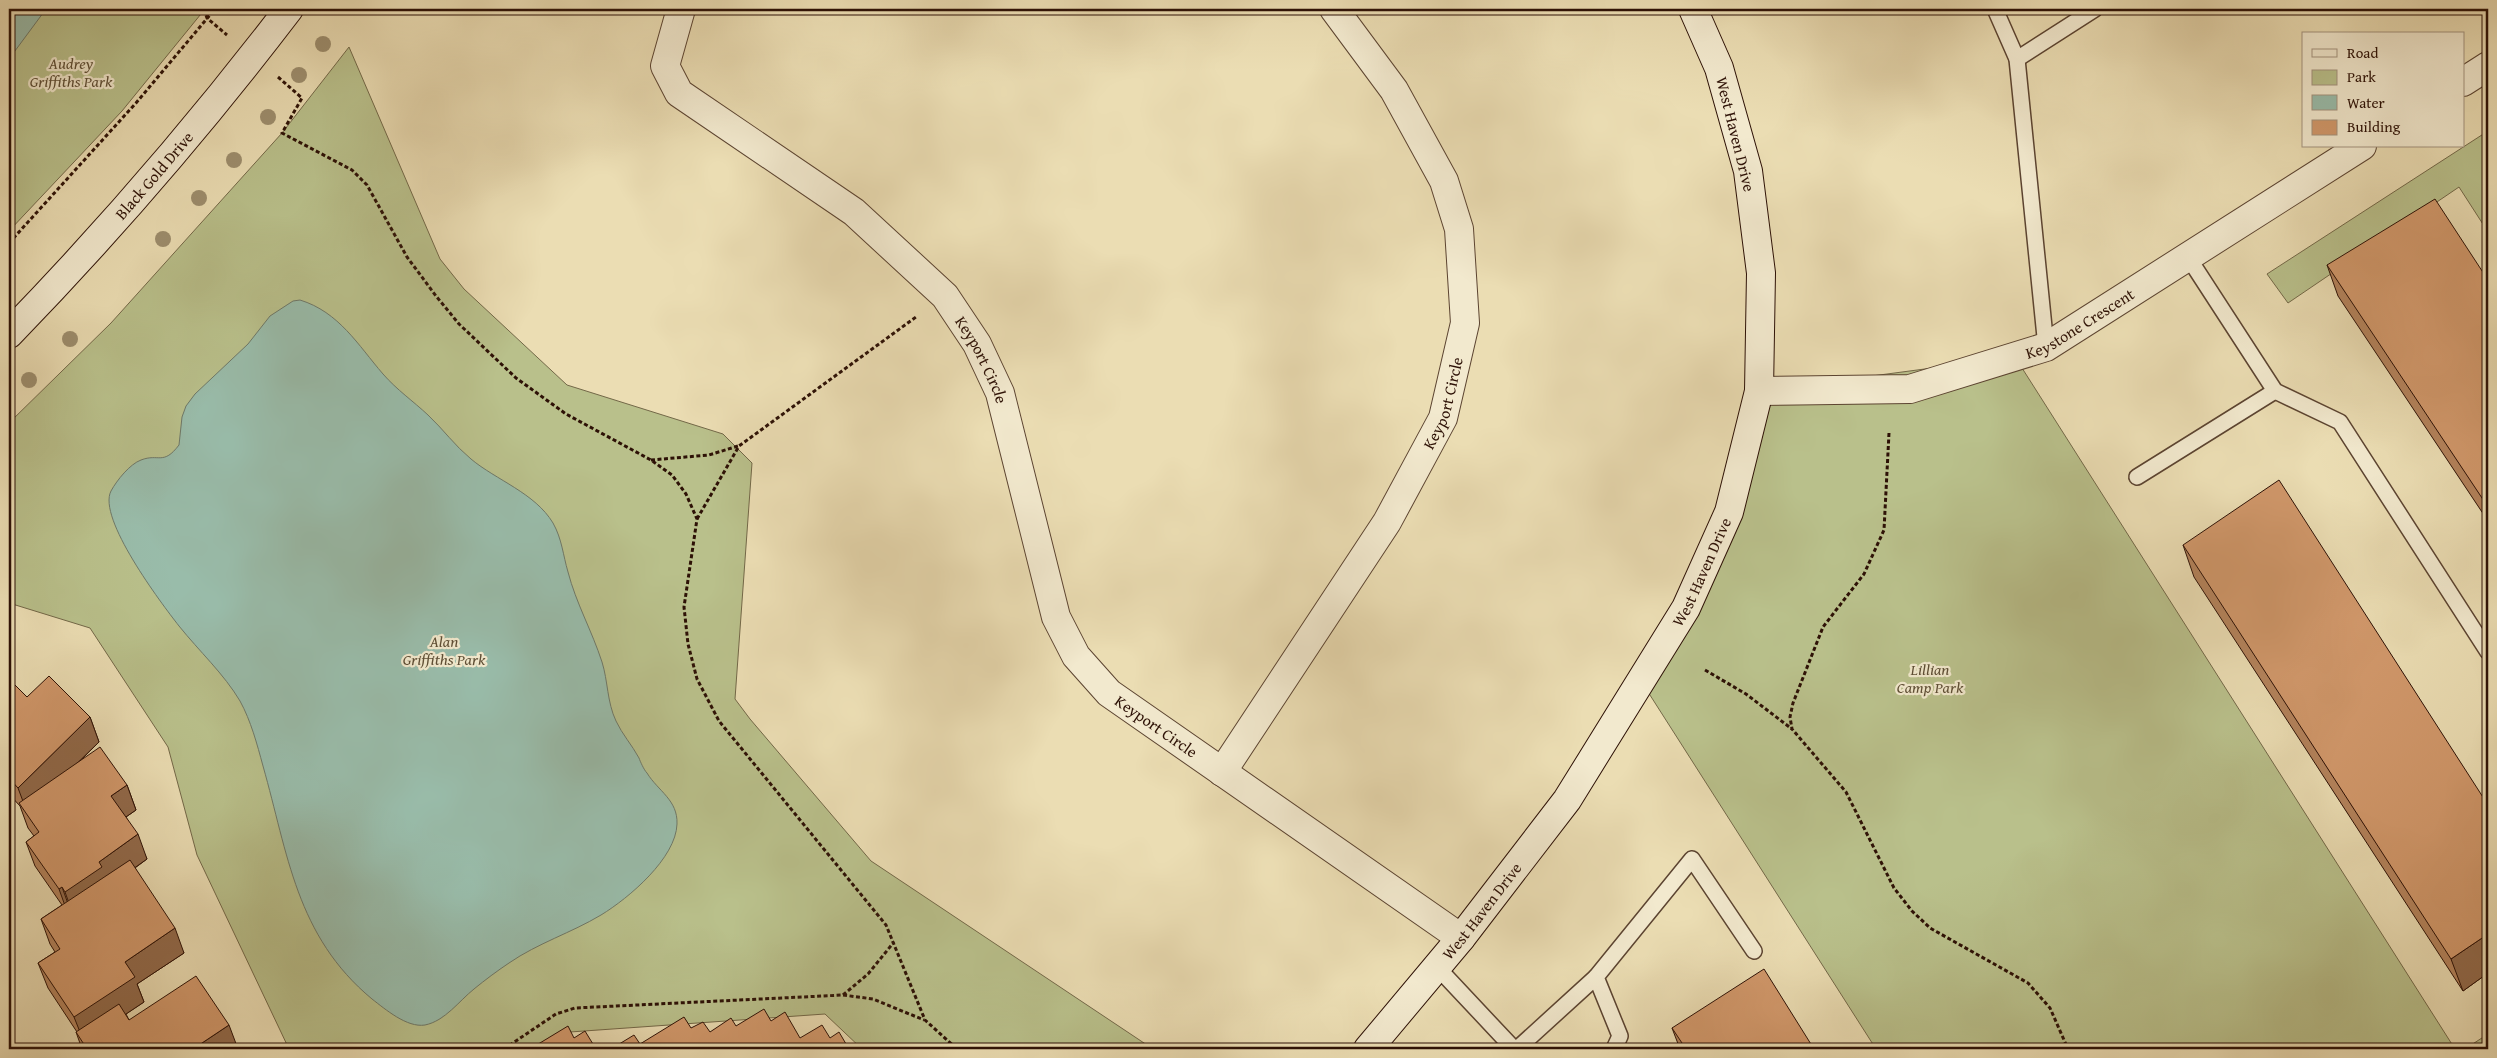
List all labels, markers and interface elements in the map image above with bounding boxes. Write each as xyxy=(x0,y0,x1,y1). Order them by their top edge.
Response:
legend xyxy=(2302,32,2464,148)
text: Road xyxy=(2347,42,2378,63)
park label: Audrey Griffiths Park xyxy=(30,51,113,93)
text: Park xyxy=(2347,66,2376,87)
street label: West Haven Drive xyxy=(1710,74,1762,194)
text: Water xyxy=(2347,92,2385,113)
text: Building xyxy=(2347,116,2401,137)
street label: Black Gold Drive xyxy=(109,126,199,225)
street label: Keystone Crescent xyxy=(2022,282,2139,365)
street label: Keyport Circle xyxy=(949,311,1014,406)
street label: Keyport Circle xyxy=(1416,355,1469,453)
street label: West Haven Drive xyxy=(1666,514,1737,631)
park label: Alan Griffiths Park xyxy=(403,629,486,671)
park label: Lillian Camp Park xyxy=(1897,657,1964,699)
street label: Keyport Circle xyxy=(1110,689,1203,763)
street label: West Haven Drive xyxy=(1436,857,1527,965)

